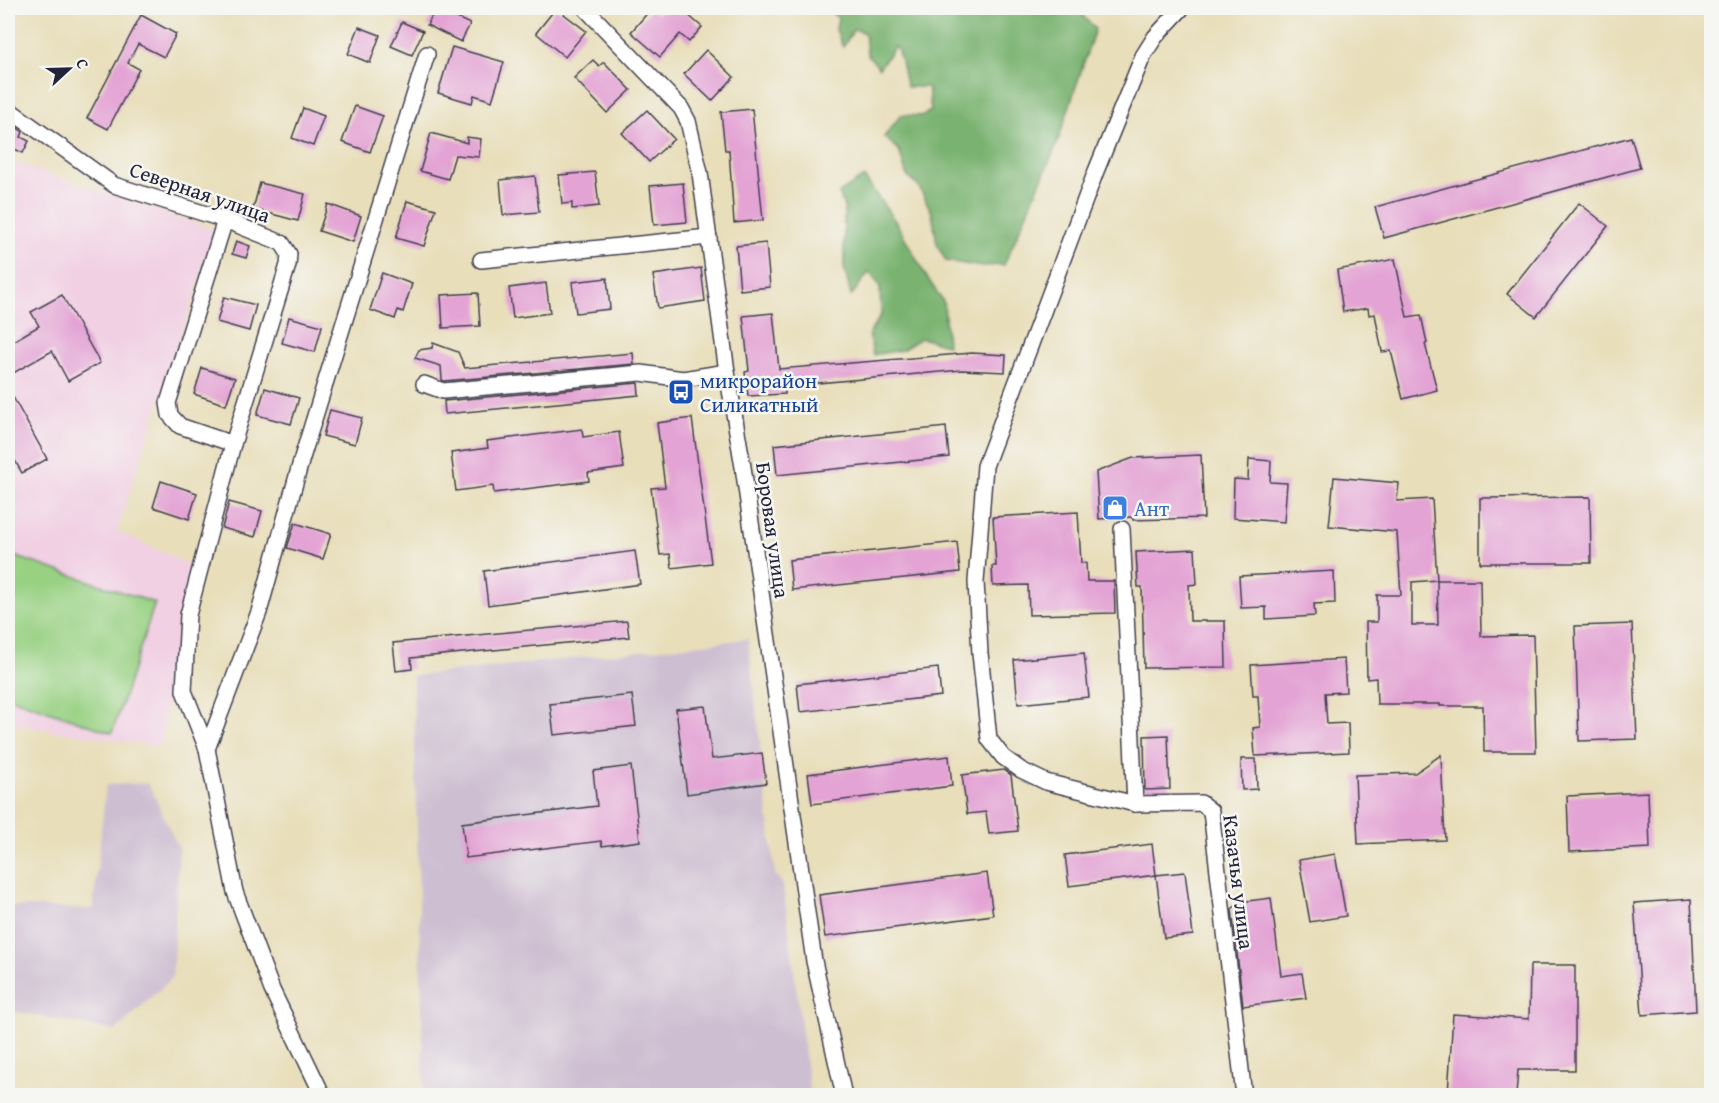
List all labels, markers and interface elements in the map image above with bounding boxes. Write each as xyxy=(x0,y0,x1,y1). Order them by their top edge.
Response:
north arrow xyxy=(39,39,99,99)
text: С xyxy=(70,55,96,72)
street label: Северная улица xyxy=(126,153,274,231)
place label: микрорайон Силикатный xyxy=(700,365,818,420)
bus stop icon: микрорайон Силикатный xyxy=(666,377,696,407)
street label: Боровая улица xyxy=(748,460,798,600)
shop icon: Ант xyxy=(1100,493,1130,523)
place label: Ант xyxy=(1134,493,1169,524)
street label: Казачья улица xyxy=(1215,813,1263,951)

